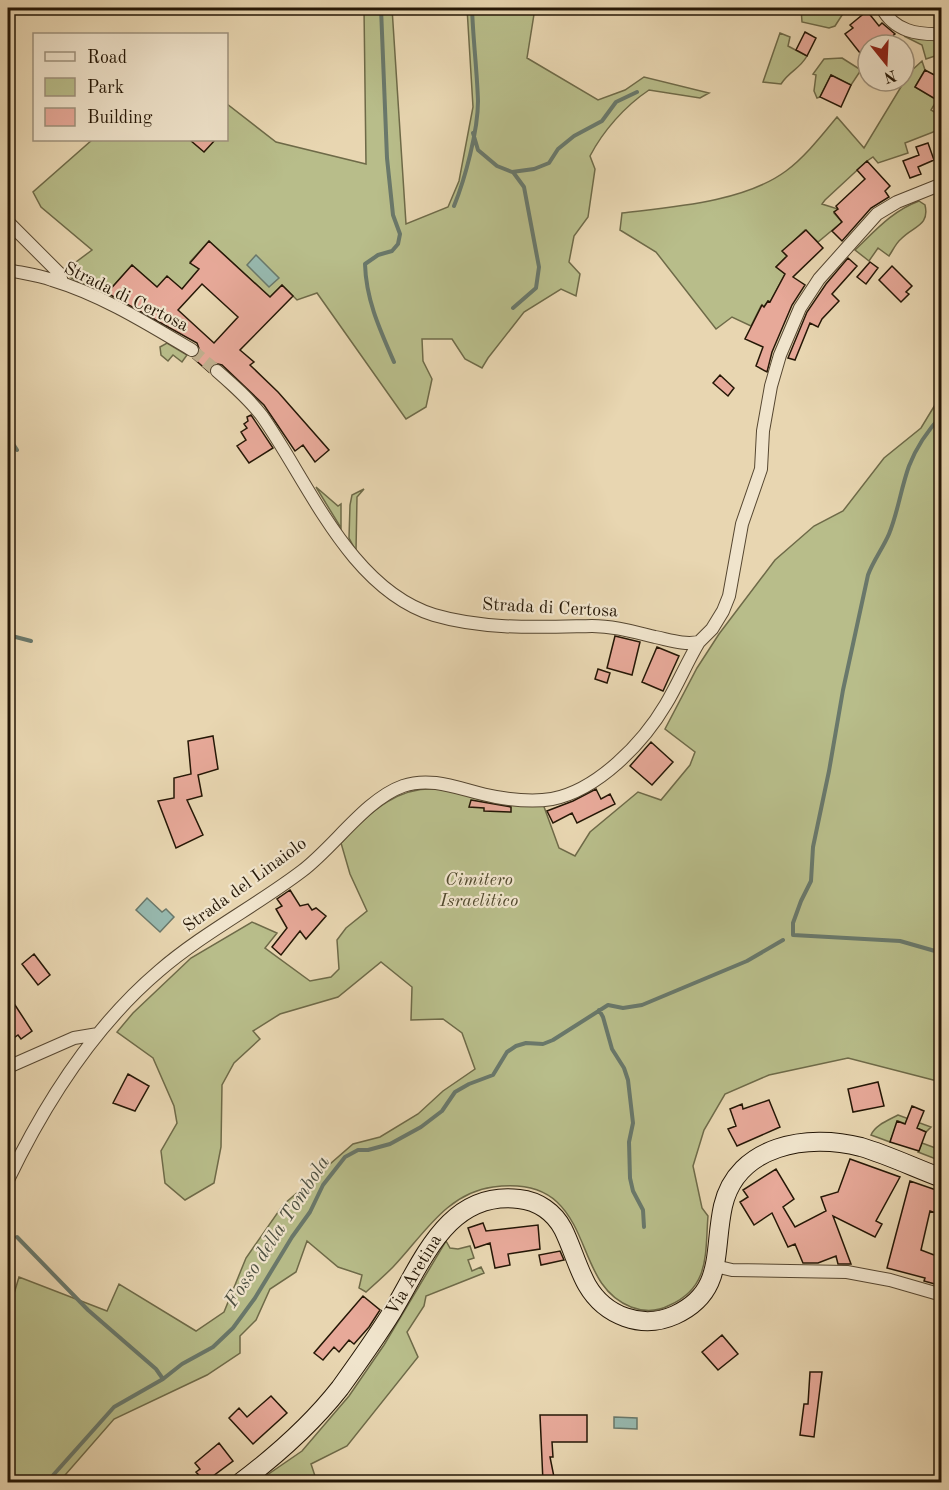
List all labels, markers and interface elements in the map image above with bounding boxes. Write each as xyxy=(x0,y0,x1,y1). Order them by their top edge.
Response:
legend xyxy=(33,33,228,141)
north arrow xyxy=(856,33,916,93)
text: Road xyxy=(87,49,127,67)
text: N xyxy=(881,66,898,85)
text: Park xyxy=(87,79,124,97)
text: Building xyxy=(87,109,153,127)
street label: Strada di Certosa xyxy=(61,259,191,335)
street label: Strada di Certosa xyxy=(482,595,618,621)
street label: Strada del Linaiolo xyxy=(180,834,310,936)
park label: Cimitero Israelitico xyxy=(439,871,518,910)
water label: Fosso della Tombola xyxy=(221,1153,334,1312)
street label: Via Aretina xyxy=(383,1231,445,1319)

